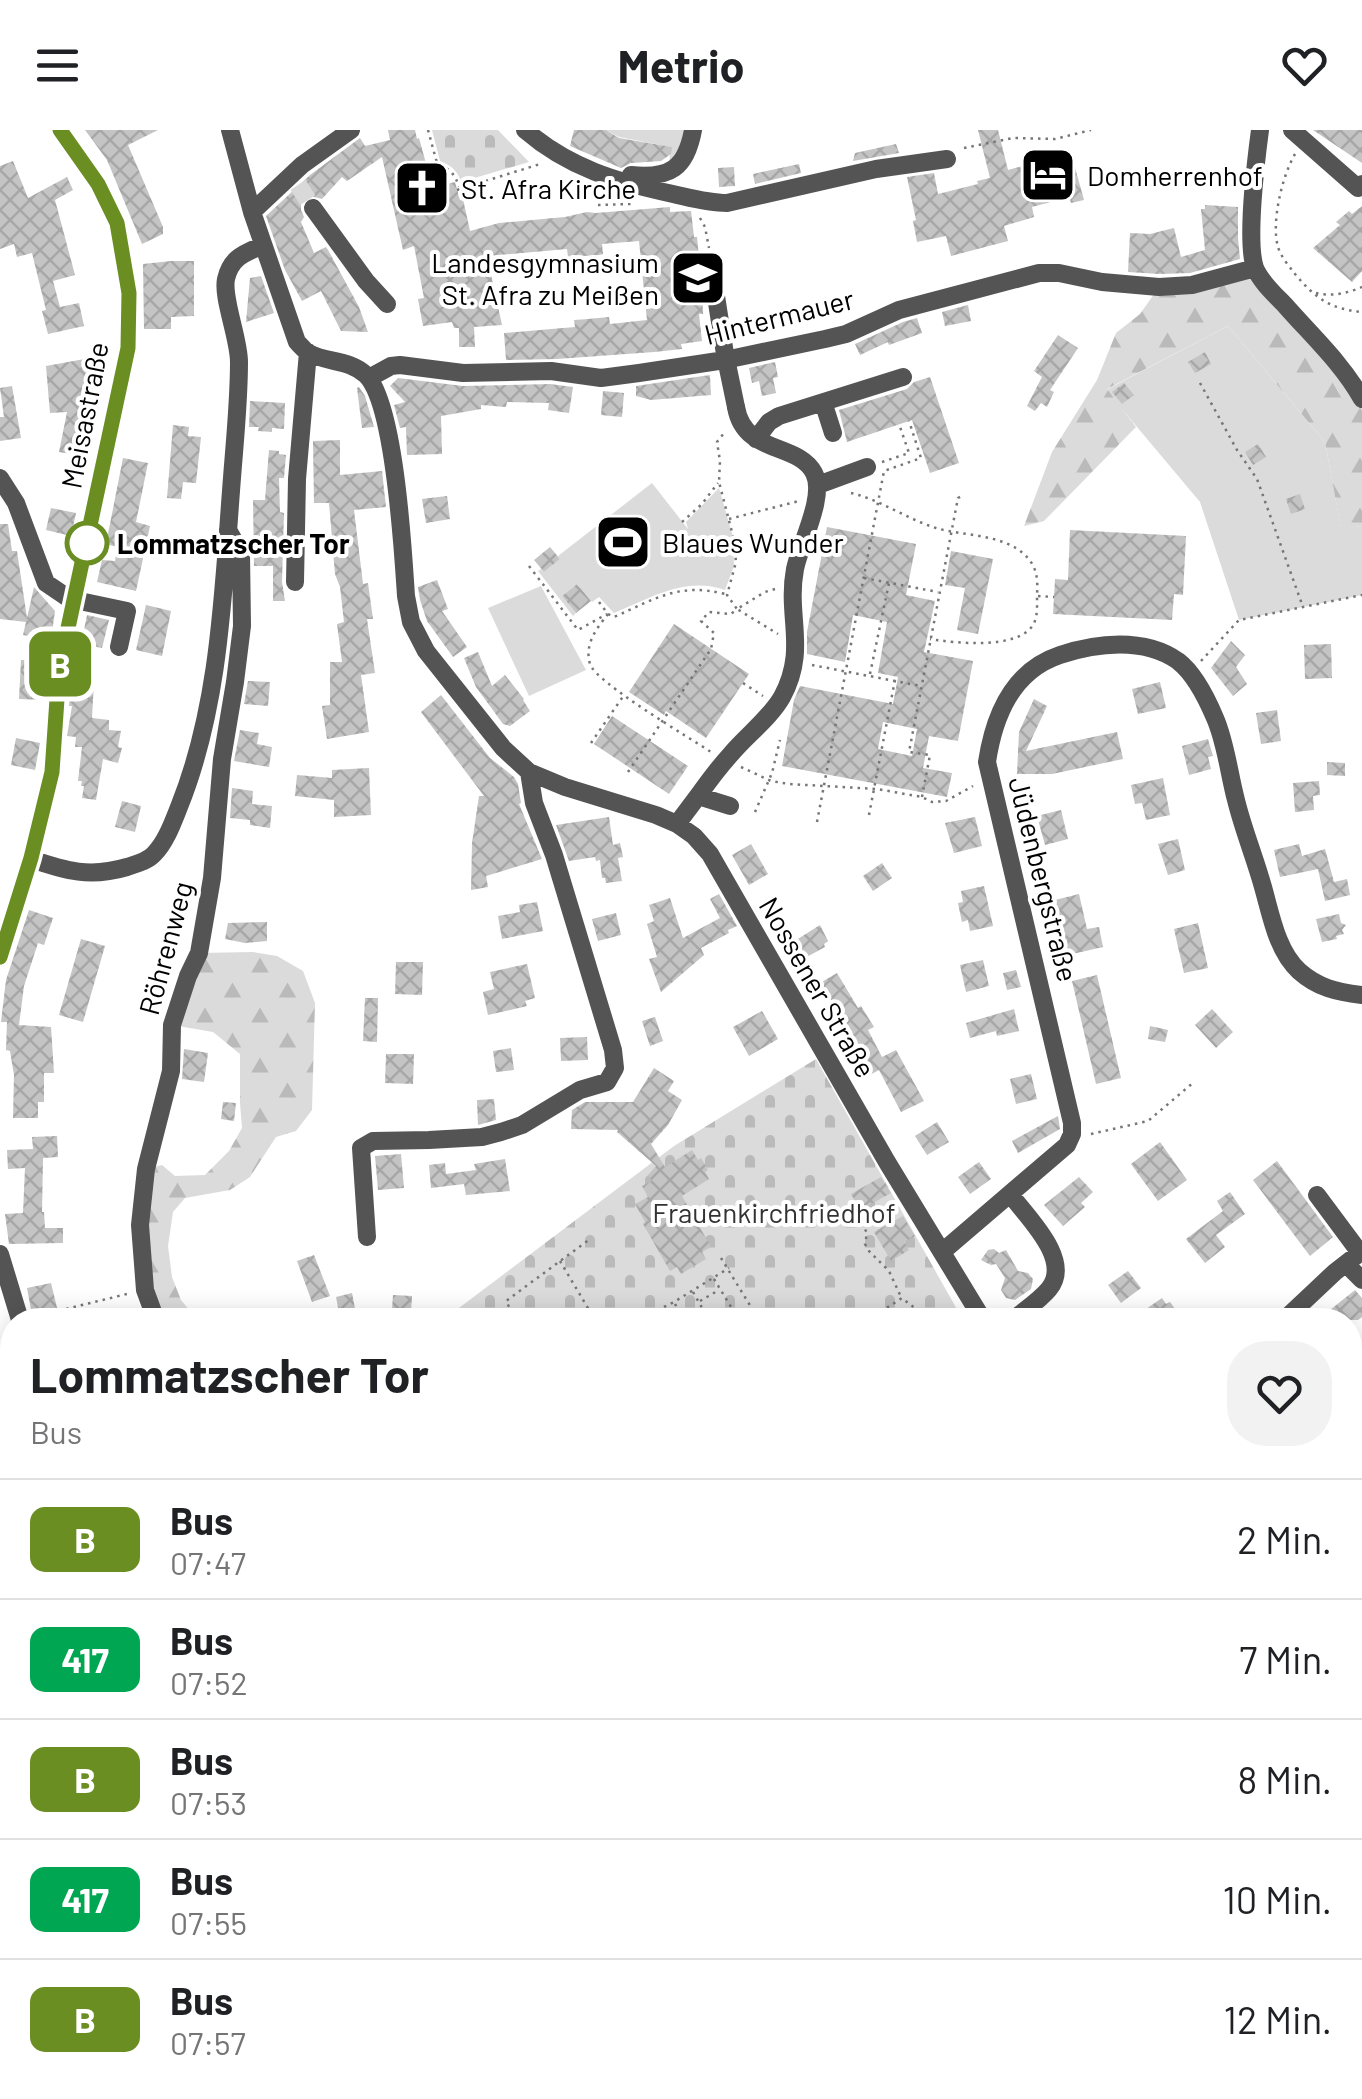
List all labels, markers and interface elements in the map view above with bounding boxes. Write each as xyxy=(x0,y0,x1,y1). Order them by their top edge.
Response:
icon: menu xyxy=(30,38,85,93)
text: Metrio xyxy=(617,38,745,92)
icon: heart xyxy=(1277,38,1332,93)
hotel icon: Domherrenhof xyxy=(1018,145,1078,205)
church icon: St. Afra Kirche xyxy=(392,158,452,218)
place label: Domherrenhof xyxy=(1087,158,1263,192)
place label: St. Afra Kirche xyxy=(461,171,636,205)
place label: Landesgymnasium St. Afra zu Meißen xyxy=(431,245,659,311)
school or university icon: Landesgymnasium St. Afra zu Meißen xyxy=(668,248,728,308)
street label: Hintermauer xyxy=(701,281,857,351)
street label: Meisastraße xyxy=(53,339,115,491)
sports icon: Blaues Wunder xyxy=(593,512,653,572)
marker: Lommatzscher Tor xyxy=(66,522,108,564)
place label: Blaues Wunder xyxy=(662,525,844,559)
place label: Lommatzscher Tor xyxy=(117,526,350,560)
line badge: B xyxy=(28,632,92,696)
text: B xyxy=(49,643,71,685)
street label: Jüdenbergstraße xyxy=(1002,773,1086,985)
street label: Röhrenweg xyxy=(131,878,199,1018)
street label: Nossener Straße xyxy=(753,891,883,1083)
park label: Frauenkirchfriedhof xyxy=(652,1195,896,1229)
button: heart xyxy=(1227,1341,1332,1446)
text: Lommatzscher Tor xyxy=(30,1345,429,1403)
text: Bus xyxy=(30,1412,82,1450)
text: Bus xyxy=(170,1497,233,1543)
text: 2 Min. xyxy=(1237,1516,1332,1562)
text: B xyxy=(74,1518,96,1560)
text: 07:47 xyxy=(170,1543,246,1581)
text: Bus xyxy=(170,1617,233,1663)
text: 7 Min. xyxy=(1239,1636,1332,1682)
text: 417 xyxy=(61,1638,109,1680)
text: 07:52 xyxy=(170,1663,248,1701)
text: Bus xyxy=(170,1737,233,1783)
text: 8 Min. xyxy=(1237,1756,1332,1802)
text: B xyxy=(74,1758,96,1800)
text: 07:53 xyxy=(170,1783,247,1821)
text: Bus xyxy=(170,1857,233,1903)
text: 10 Min. xyxy=(1223,1876,1332,1922)
text: 417 xyxy=(61,1878,109,1920)
text: 07:55 xyxy=(170,1903,247,1941)
text: Bus xyxy=(170,1977,233,2023)
text: 12 Min. xyxy=(1224,1996,1332,2042)
text: B xyxy=(74,1998,96,2040)
text: 07:57 xyxy=(170,2023,246,2061)

